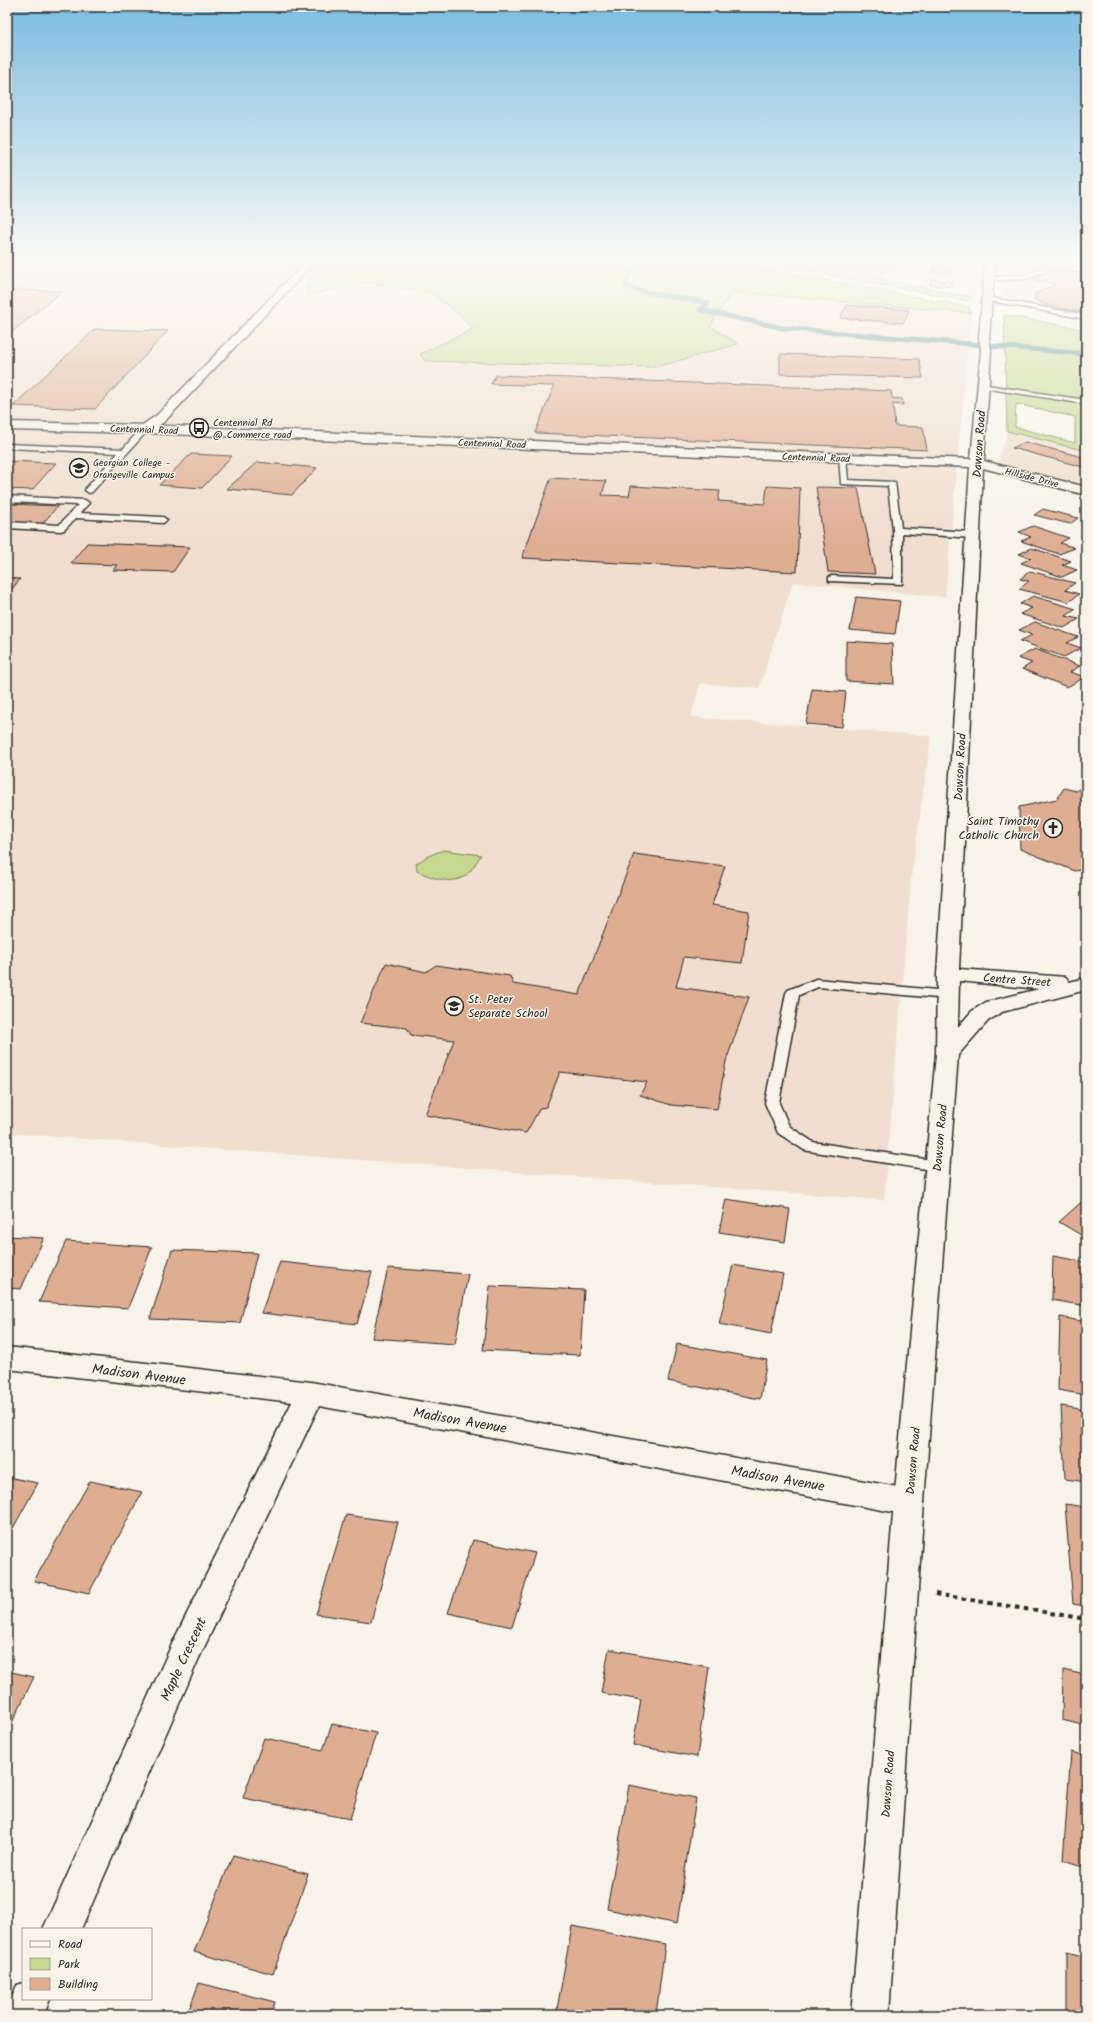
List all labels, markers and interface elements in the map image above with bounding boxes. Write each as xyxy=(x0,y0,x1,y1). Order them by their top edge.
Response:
street label: Dawson Road xyxy=(968,409,991,478)
place label: Centennial Rd @ Commerce road xyxy=(213,415,292,443)
bus stop icon: Centennial Rd @ Commerce road xyxy=(188,417,210,439)
street label: Centennial Road xyxy=(109,421,179,439)
street label: Centennial Road xyxy=(457,435,527,453)
street label: Centennial Road xyxy=(781,449,851,467)
place label: Georgian College - Orangeville Campus xyxy=(93,455,175,483)
school or university icon: Georgian College - Orangeville Campus xyxy=(68,457,90,479)
street label: Hillside Drive xyxy=(1003,464,1061,493)
street label: Dawson Road xyxy=(949,732,972,801)
place label: Saint Timothy Catholic Church xyxy=(959,812,1039,845)
church icon: Saint Timothy Catholic Church xyxy=(1042,817,1064,839)
street label: Centre Street xyxy=(982,969,1052,992)
place label: St. Peter Separate School xyxy=(468,990,548,1023)
school or university icon: St. Peter Separate School xyxy=(443,995,465,1017)
street label: Dawson Road xyxy=(928,1103,953,1172)
street label: Madison Avenue xyxy=(91,1358,188,1392)
street label: Madison Avenue xyxy=(411,1402,509,1440)
street label: Dawson Road xyxy=(901,1426,926,1495)
street label: Madison Avenue xyxy=(729,1460,827,1498)
street label: Maple Crescent xyxy=(155,1613,213,1705)
street label: Dawson Road xyxy=(877,1749,900,1818)
legend xyxy=(22,1928,152,2000)
text: Road xyxy=(58,1935,83,1954)
text: Park xyxy=(58,1955,80,1974)
text: Building xyxy=(58,1975,98,1994)

